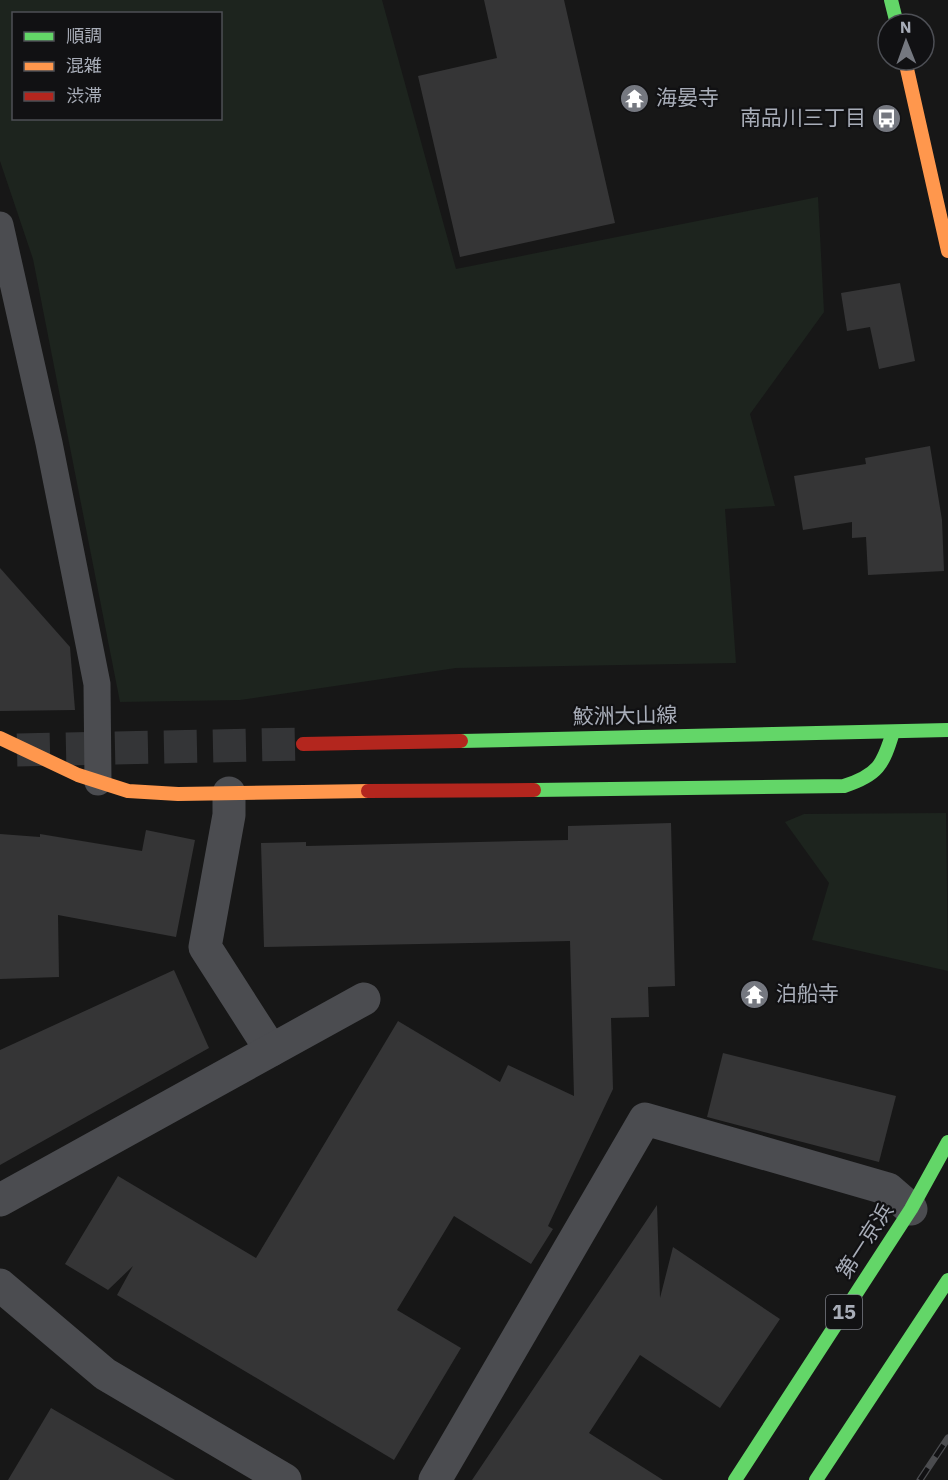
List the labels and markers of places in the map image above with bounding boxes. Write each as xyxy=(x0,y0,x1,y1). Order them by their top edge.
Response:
temple icon: 海晏寺 xyxy=(619,82,651,114)
place label: 海晏寺 xyxy=(656,83,719,111)
bus stop icon: 南品川三丁目 xyxy=(871,102,903,134)
place label: 南品川三丁目 xyxy=(740,103,866,131)
temple icon: 泊船寺 xyxy=(739,978,771,1010)
place label: 泊船寺 xyxy=(776,979,839,1007)

